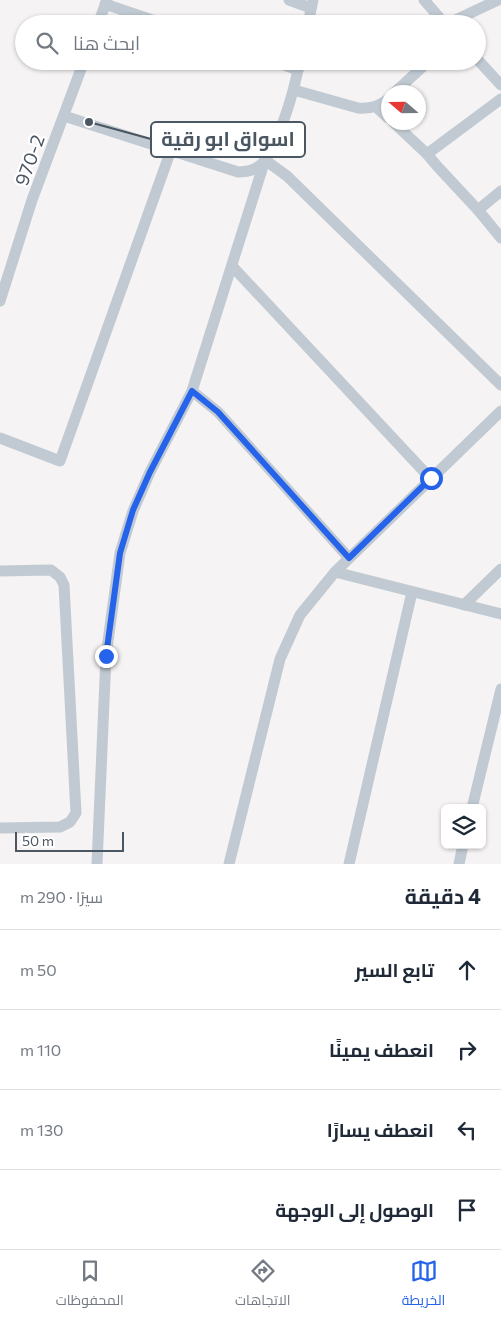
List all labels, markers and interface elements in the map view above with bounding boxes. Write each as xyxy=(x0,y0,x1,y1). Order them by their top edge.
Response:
search box xyxy=(15,15,486,70)
icon: search xyxy=(33,29,61,57)
text: ابحث هنا xyxy=(73,31,140,54)
north arrow xyxy=(381,85,426,130)
callout: اسواق ابو رقية xyxy=(151,122,305,157)
text: اسواق ابو رقية xyxy=(161,126,295,152)
street label: 970-2 xyxy=(9,131,49,189)
route start xyxy=(420,467,443,490)
route end xyxy=(95,645,118,668)
map controls xyxy=(441,804,486,849)
button: layers xyxy=(441,804,486,849)
scale bar xyxy=(15,829,124,852)
text: 50 m xyxy=(22,832,54,849)
text: 4 دقيقة xyxy=(405,883,481,908)
text: سيرًا · 290 m xyxy=(20,887,103,906)
icon: ahead xyxy=(453,956,481,984)
text: تابع السير xyxy=(355,958,434,981)
text: 50 m xyxy=(20,960,57,979)
icon: right xyxy=(453,1036,481,1064)
text: انعطف يمينًا xyxy=(329,1038,434,1061)
text: 110 m xyxy=(20,1040,61,1059)
icon: left xyxy=(453,1116,481,1144)
text: انعطف يسارًا xyxy=(327,1118,434,1141)
text: 130 m xyxy=(20,1120,63,1139)
icon: arrive xyxy=(453,1196,481,1224)
text: الوصول إلى الوجهة xyxy=(275,1198,434,1221)
tab: المحفوظات xyxy=(56,1257,124,1313)
tab: الاتجاهات xyxy=(235,1257,290,1313)
tab: الخريطة xyxy=(402,1257,445,1313)

